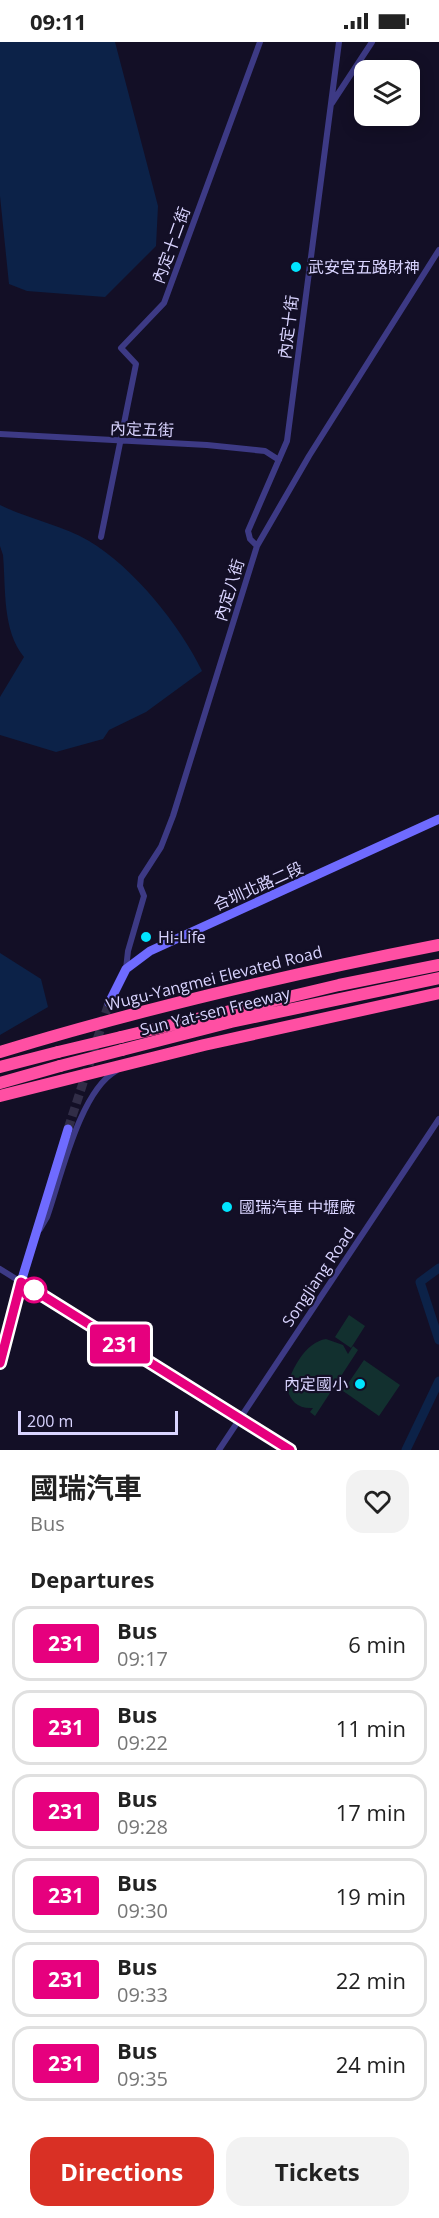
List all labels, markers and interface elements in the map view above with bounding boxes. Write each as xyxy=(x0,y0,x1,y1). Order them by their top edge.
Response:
text: 09:11 xyxy=(30,6,87,36)
map controls xyxy=(354,60,420,126)
button: layers xyxy=(354,60,420,126)
street label: 內定十二街 xyxy=(147,204,195,286)
place label: 武安宮五路財神 xyxy=(308,256,420,278)
marker: 武安宮五路財神 xyxy=(289,260,303,274)
street label: 內定十街 xyxy=(273,294,303,360)
street label: 內定五街 xyxy=(110,417,174,441)
street label: 內定八街 xyxy=(209,556,249,624)
street label: 合圳北路二段 xyxy=(210,856,306,916)
place label: Hi-Life xyxy=(158,926,206,948)
marker: Hi-Life xyxy=(139,930,153,944)
street label: Wugu-Yangmei Elevated Road xyxy=(104,940,324,1016)
street label: Sun Yat-sen Freeway xyxy=(138,981,293,1040)
place label: 國瑞汽車 中壢廠 xyxy=(239,1196,355,1218)
marker: 國瑞汽車 中壢廠 xyxy=(220,1200,234,1214)
street label: SongJiang Road xyxy=(277,1223,359,1331)
unlabelled marker xyxy=(21,1277,47,1303)
line badge: 231 xyxy=(86,1324,154,1364)
text: 231 xyxy=(102,1330,138,1358)
place label: 內定國小 xyxy=(284,1373,348,1395)
marker: 內定國小 xyxy=(353,1377,367,1391)
scale bar xyxy=(18,1408,178,1436)
text: 200 m xyxy=(27,1410,73,1432)
text: 國瑞汽車 xyxy=(30,1468,142,1506)
button: heart xyxy=(346,1470,409,1533)
text: Bus xyxy=(30,1510,65,1537)
text: Departures xyxy=(30,1564,154,1594)
text: Bus xyxy=(117,1615,157,1645)
text: 231 xyxy=(48,1629,84,1657)
text: 6 min xyxy=(348,1629,406,1659)
text: 09:17 xyxy=(117,1645,168,1672)
text: Bus xyxy=(117,1699,157,1729)
text: 231 xyxy=(48,1713,84,1741)
text: 11 min xyxy=(336,1713,406,1743)
text: 09:22 xyxy=(117,1729,168,1756)
text: Bus xyxy=(117,1783,157,1813)
text: 231 xyxy=(48,1797,84,1825)
text: 17 min xyxy=(336,1797,406,1827)
text: 09:28 xyxy=(117,1813,168,1840)
text: Bus xyxy=(117,1867,157,1897)
text: 231 xyxy=(48,1881,84,1909)
text: 19 min xyxy=(336,1881,406,1911)
text: 09:30 xyxy=(117,1897,168,1924)
text: Bus xyxy=(117,1951,157,1981)
text: 231 xyxy=(48,1965,84,1993)
text: 22 min xyxy=(336,1965,406,1995)
text: 09:33 xyxy=(117,1981,168,2008)
text: Bus xyxy=(117,2035,157,2065)
text: 231 xyxy=(48,2049,84,2077)
text: 24 min xyxy=(336,2049,406,2079)
text: 09:35 xyxy=(117,2065,168,2092)
button: Directions xyxy=(30,2137,214,2206)
button: Tickets xyxy=(226,2137,409,2206)

